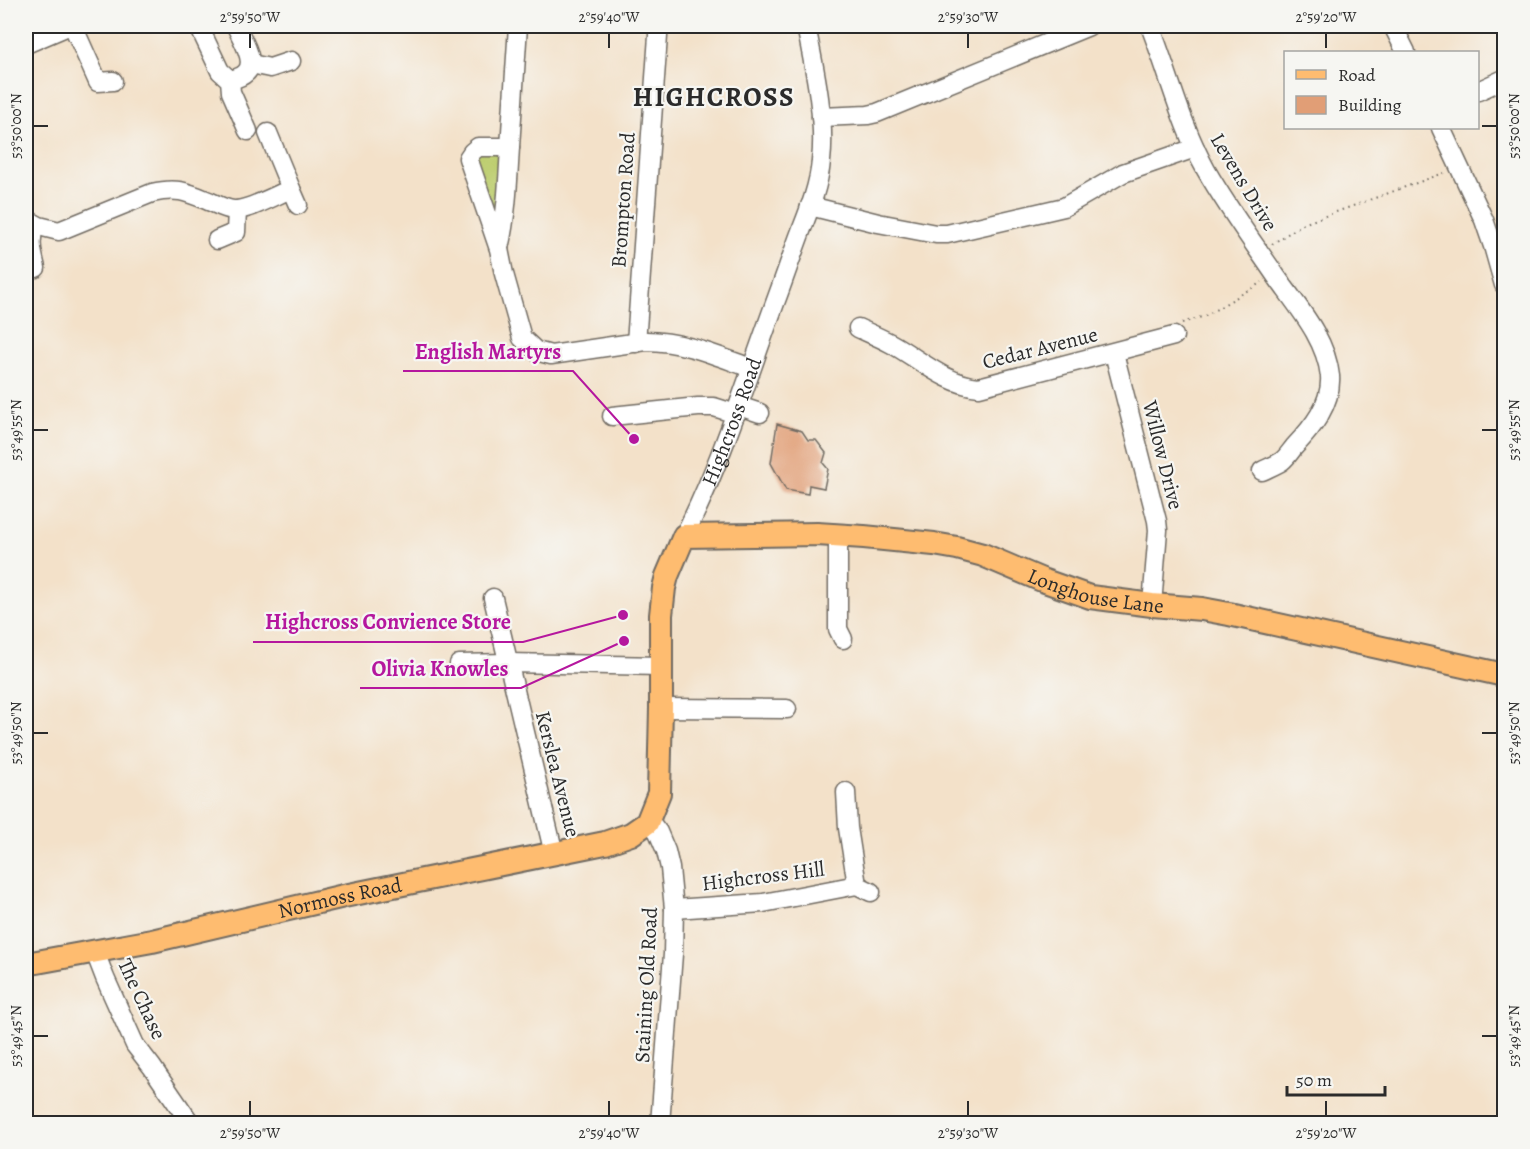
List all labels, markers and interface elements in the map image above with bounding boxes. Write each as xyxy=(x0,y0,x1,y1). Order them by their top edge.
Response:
text: 2°59'50"W xyxy=(220,7,280,27)
text: 2°59'40"W xyxy=(579,7,639,27)
text: 2°59'30"W xyxy=(938,7,998,27)
text: 2°59'20"W xyxy=(1295,7,1357,27)
legend xyxy=(1284,51,1479,129)
text: Road xyxy=(1338,63,1376,87)
district label: HIGHCROSS xyxy=(633,79,795,115)
text: 53°50'00"N xyxy=(6,93,26,159)
text: Building xyxy=(1338,93,1402,117)
text: 53°50'00"N xyxy=(1504,93,1524,159)
street label: Levens Drive xyxy=(1204,128,1284,236)
street label: Brompton Road xyxy=(604,130,642,269)
street label: Cedar Avenue xyxy=(979,320,1101,376)
callout: English Martyrs xyxy=(403,331,573,371)
text: English Martyrs xyxy=(415,337,561,367)
street label: Highcross Road xyxy=(695,353,769,490)
street label: Willow Drive xyxy=(1136,397,1190,512)
text: 53°49'55"N xyxy=(6,399,26,461)
text: 53°49'55"N xyxy=(1504,399,1524,461)
street label: Longhouse Lane xyxy=(1023,561,1165,620)
callout: Highcross Convience Store xyxy=(253,602,523,642)
text: Highcross Convience Store xyxy=(265,607,511,637)
callout: Olivia Knowles xyxy=(360,648,521,688)
text: Olivia Knowles xyxy=(371,654,509,684)
text: 53°49'50"N xyxy=(6,701,26,765)
text: 53°49'50"N xyxy=(1504,701,1524,765)
street label: Kerslea Avenue xyxy=(529,708,587,840)
street label: Highcross Hill xyxy=(700,855,826,897)
street label: Normoss Road xyxy=(275,870,405,925)
street label: Staining Old Road xyxy=(628,906,664,1064)
street label: The Chase xyxy=(111,954,173,1044)
text: 53°49'45"N xyxy=(6,1005,26,1067)
text: 53°49'45"N xyxy=(1504,1005,1524,1067)
scale bar xyxy=(1287,1059,1384,1097)
text: 50 m xyxy=(1296,1068,1332,1092)
text: 2°59'50"W xyxy=(220,1123,280,1143)
text: 2°59'40"W xyxy=(579,1123,639,1143)
text: 2°59'30"W xyxy=(938,1123,998,1143)
text: 2°59'20"W xyxy=(1295,1123,1357,1143)

